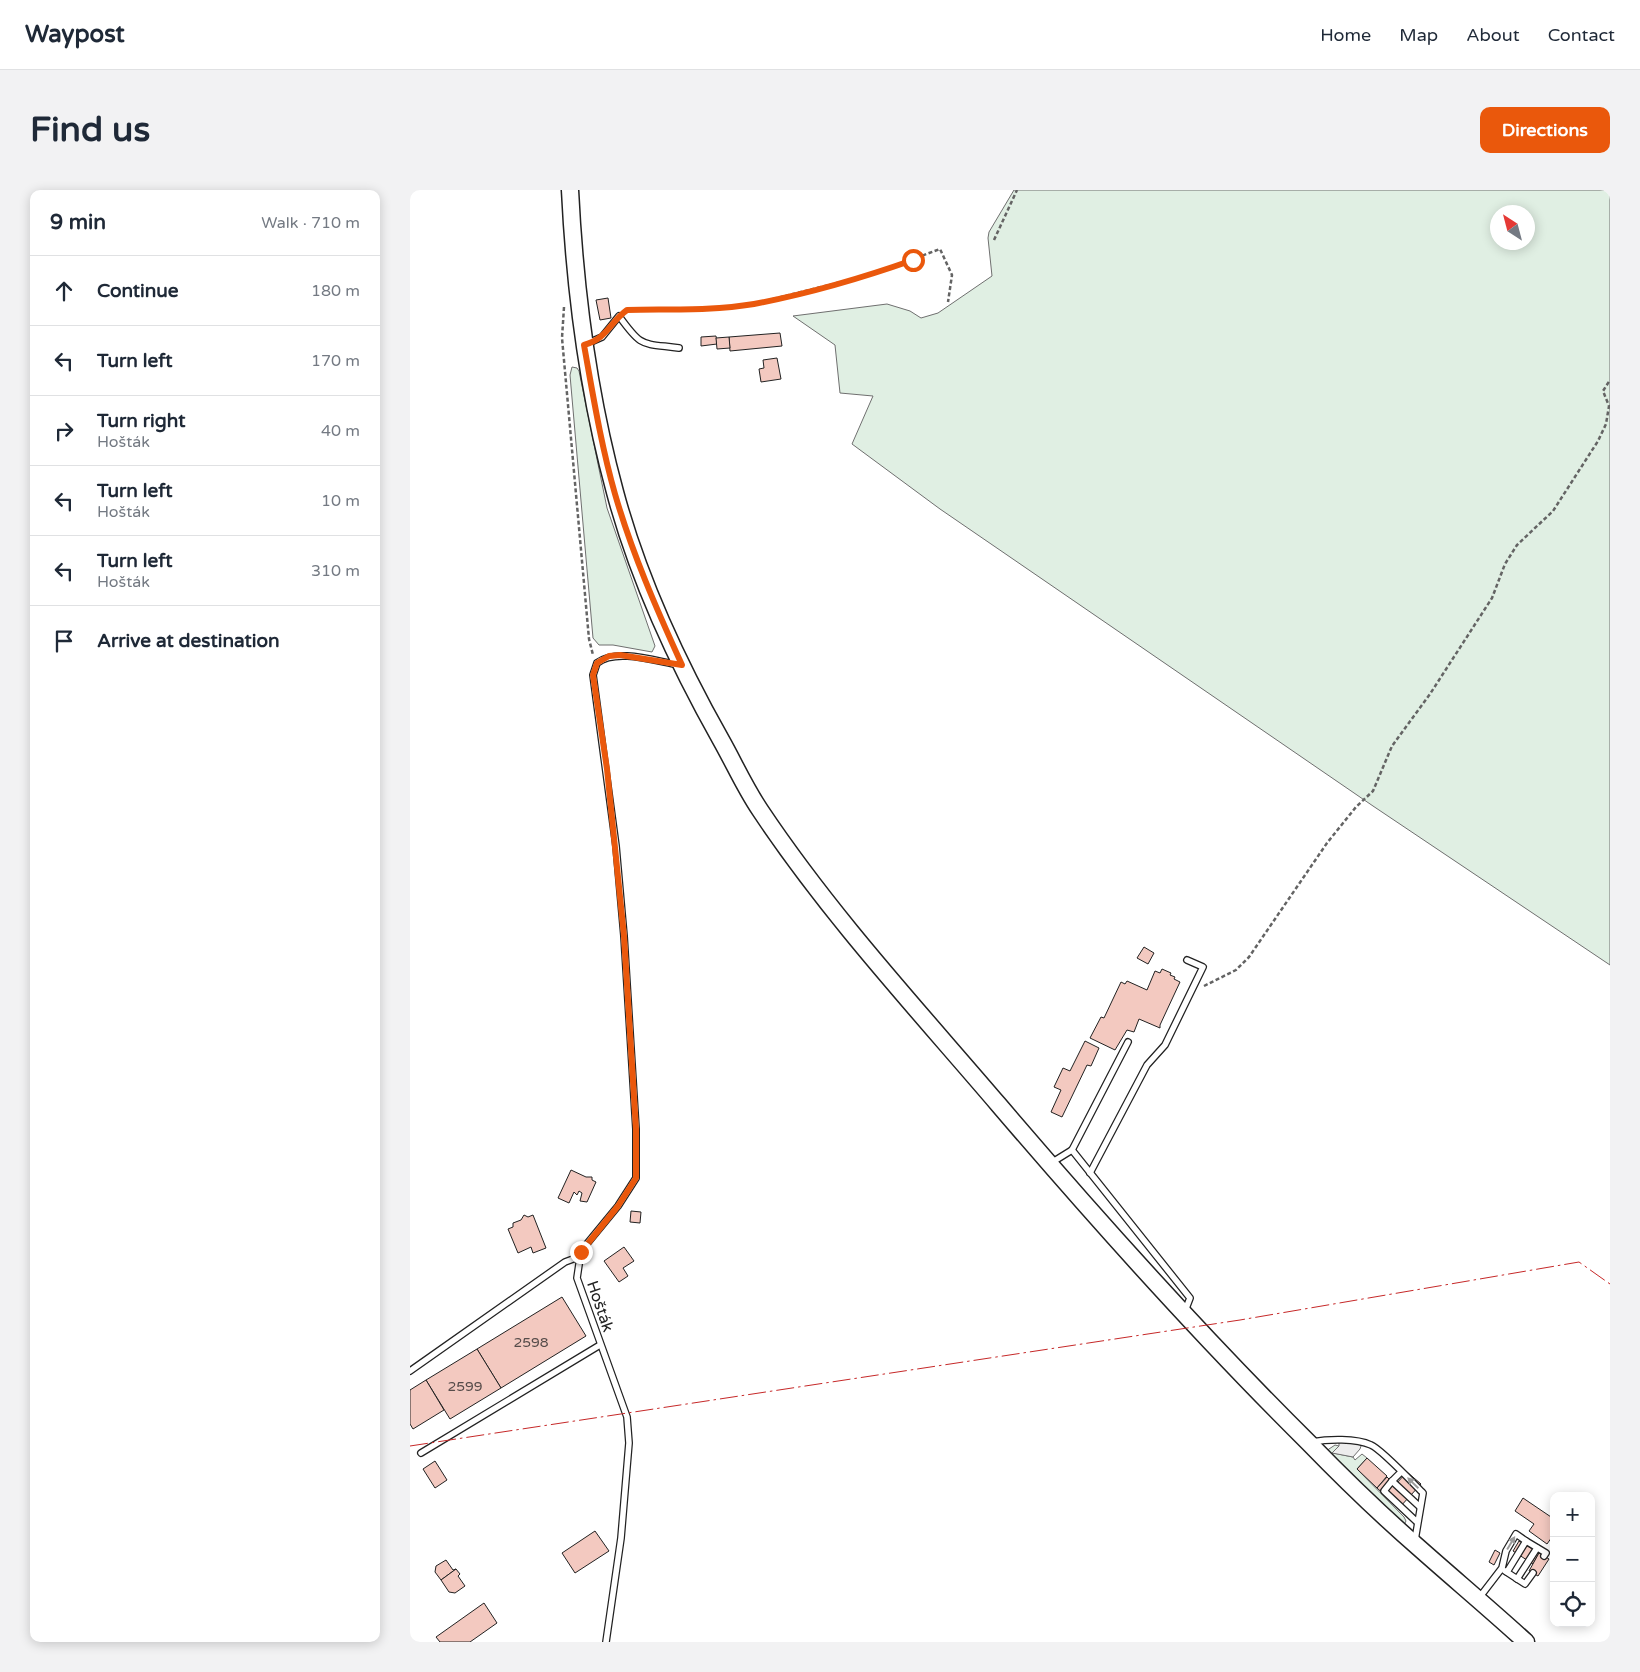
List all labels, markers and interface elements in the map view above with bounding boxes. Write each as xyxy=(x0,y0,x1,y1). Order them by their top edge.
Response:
text: Waypost xyxy=(25,20,125,49)
text: Home xyxy=(1320,24,1371,46)
text: Map xyxy=(1399,24,1438,46)
text: About xyxy=(1466,24,1520,46)
text: Contact xyxy=(1548,24,1615,46)
button: Directions xyxy=(1480,107,1610,153)
text: Find us xyxy=(30,109,150,151)
north arrow xyxy=(1490,205,1535,250)
text: 9 min xyxy=(50,210,106,235)
text: Walk · 710 m xyxy=(261,213,360,233)
route start xyxy=(902,249,925,272)
icon: ahead xyxy=(50,277,78,305)
text: Continue xyxy=(97,280,179,302)
text: 180 m xyxy=(311,281,360,301)
icon: left xyxy=(50,347,78,375)
text: Turn left xyxy=(97,350,173,372)
text: 170 m xyxy=(311,351,360,371)
text: Turn right xyxy=(97,410,185,432)
icon: right xyxy=(50,417,78,445)
text: 40 m xyxy=(321,421,360,441)
text: Hošták xyxy=(97,432,150,452)
text: Turn left xyxy=(97,480,173,502)
icon: left xyxy=(50,487,78,515)
text: 10 m xyxy=(321,491,360,511)
text: Hošták xyxy=(97,502,150,522)
text: Turn left xyxy=(97,550,173,572)
icon: left xyxy=(50,557,78,585)
text: 310 m xyxy=(311,561,360,581)
text: Hošták xyxy=(97,572,150,592)
icon: arrive xyxy=(50,627,78,655)
text: Arrive at destination xyxy=(97,630,280,652)
route end xyxy=(570,1241,593,1264)
street label: Hošták xyxy=(582,1278,618,1335)
house number: 2598 xyxy=(513,1334,549,1351)
house number: 2599 xyxy=(447,1378,483,1395)
one-way arrow xyxy=(1408,1477,1420,1489)
map controls xyxy=(1550,1492,1595,1627)
button: + xyxy=(1550,1492,1595,1537)
one-way arrow xyxy=(1507,1537,1516,1550)
button: − xyxy=(1550,1537,1595,1582)
button: locate xyxy=(1550,1582,1595,1627)

